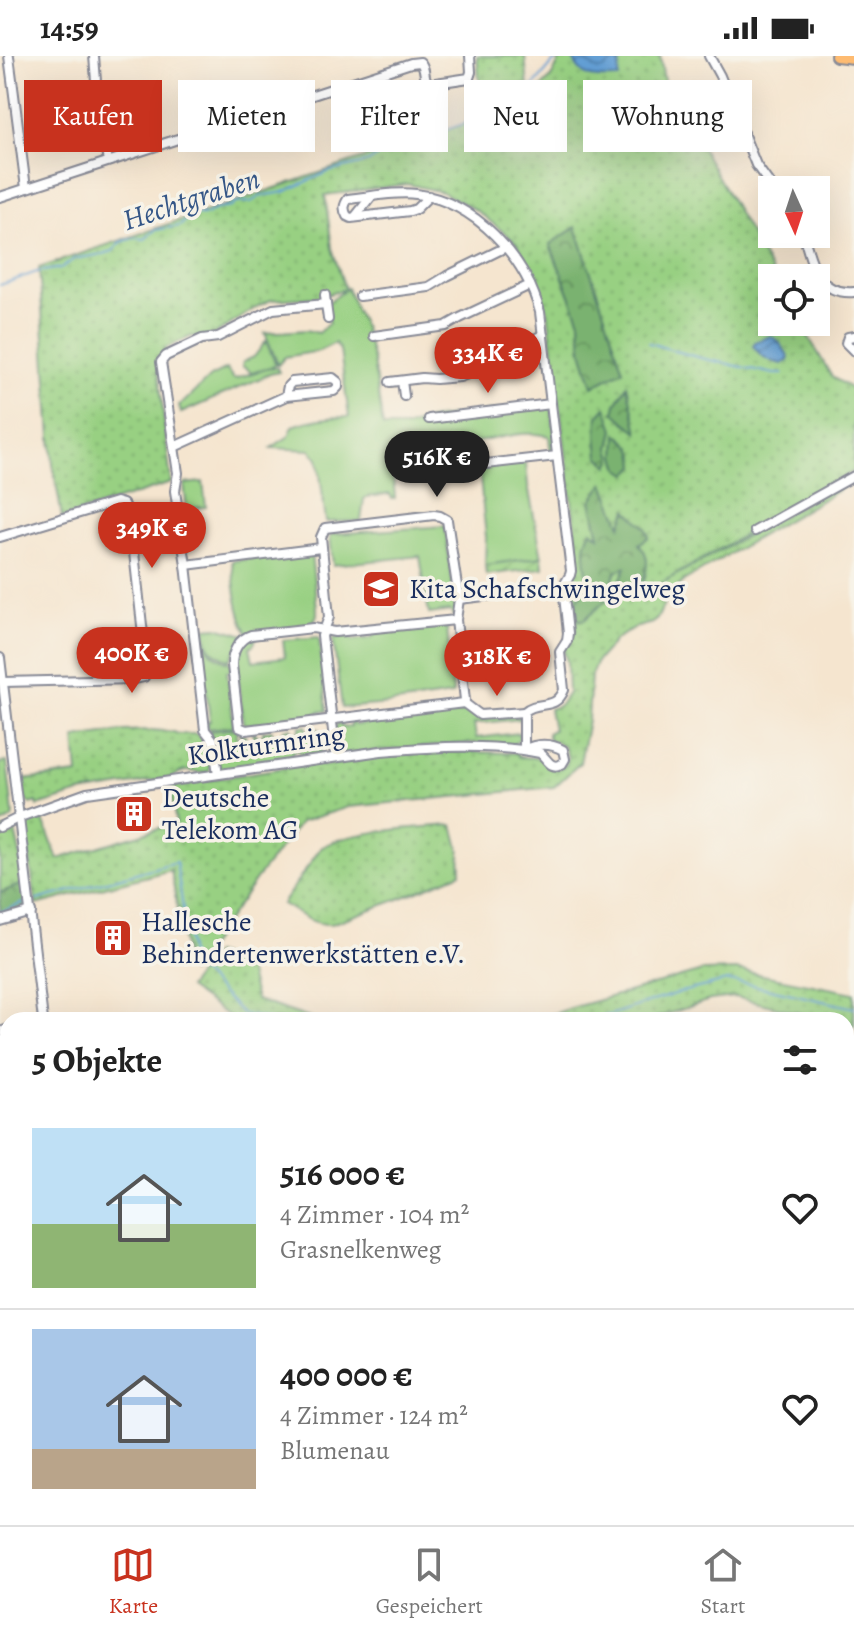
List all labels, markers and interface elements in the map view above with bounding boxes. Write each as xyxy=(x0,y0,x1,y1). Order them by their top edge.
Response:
text: 14:59 xyxy=(40,8,99,48)
chip: Kaufen xyxy=(24,80,162,152)
chip: Mieten xyxy=(178,80,315,152)
chip: Filter xyxy=(331,80,448,152)
chip: Neu xyxy=(464,80,567,152)
chip: Wohnung xyxy=(583,80,752,152)
water label: Hechtgraben xyxy=(117,158,265,240)
north arrow xyxy=(758,176,830,248)
map controls xyxy=(758,176,830,336)
button: locate xyxy=(758,264,830,336)
pin: 334K € xyxy=(423,327,553,395)
text: 334K € xyxy=(452,335,524,370)
pin: 516K € xyxy=(372,431,502,499)
text: 516K € xyxy=(402,439,472,474)
pin: 349K € xyxy=(87,502,217,570)
text: 349K € xyxy=(116,510,188,545)
school or university icon: Kita Schafschwingelweg xyxy=(360,568,402,610)
place label: Kita Schafschwingelweg xyxy=(409,570,685,608)
pin: 400K € xyxy=(67,627,197,695)
pin: 318K € xyxy=(432,630,562,698)
text: 400K € xyxy=(95,635,169,670)
text: 318K € xyxy=(462,638,532,673)
street label: Kolkturmring xyxy=(185,715,347,775)
place label: Deutsche Telekom AG xyxy=(162,779,298,849)
building icon: Deutsche Telekom AG xyxy=(113,793,155,835)
place label: Hallesche Behindertenwerkstätten e.V. xyxy=(141,903,465,973)
building icon: Hallesche Behindertenwerkstätten e.V. xyxy=(92,917,134,959)
text: 5 Objekte xyxy=(32,1037,162,1084)
icon: filters xyxy=(778,1038,822,1082)
text: 516 000 € xyxy=(280,1150,405,1197)
icon: home xyxy=(96,1160,192,1256)
icon: heart xyxy=(778,1186,822,1230)
text: 4 Zimmer · 104 m² xyxy=(280,1197,469,1232)
text: Grasnelkenweg xyxy=(280,1232,441,1267)
text: 400 000 € xyxy=(280,1351,413,1398)
icon: home xyxy=(96,1361,192,1457)
icon: heart xyxy=(778,1387,822,1431)
text: 4 Zimmer · 124 m² xyxy=(280,1398,468,1433)
text: Blumenau xyxy=(280,1433,390,1468)
tab: Karte xyxy=(109,1543,158,1621)
tab: Gespeichert xyxy=(376,1543,483,1621)
tab: Start xyxy=(700,1543,745,1621)

